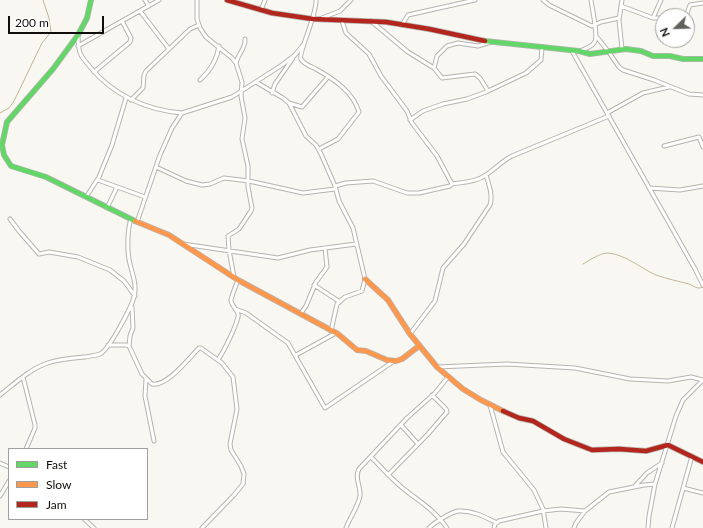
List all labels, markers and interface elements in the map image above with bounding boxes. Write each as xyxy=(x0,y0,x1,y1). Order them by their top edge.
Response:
scale bar xyxy=(10,8,106,34)
north arrow xyxy=(655,8,695,48)
text: 200 m xyxy=(15,15,49,30)
text: N xyxy=(657,26,672,39)
legend xyxy=(8,448,148,520)
text: Fast xyxy=(46,457,67,472)
text: Slow xyxy=(46,477,71,492)
text: Jam xyxy=(46,497,67,512)

